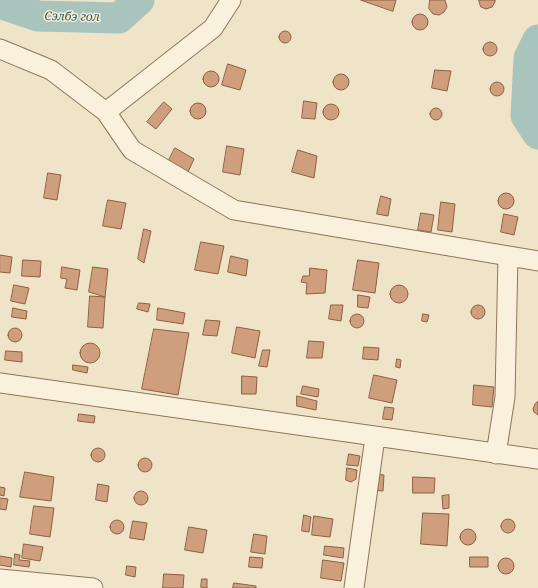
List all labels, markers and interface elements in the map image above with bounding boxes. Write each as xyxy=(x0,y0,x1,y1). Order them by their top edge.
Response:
water label: Сэлбэ гол xyxy=(44,9,100,25)

